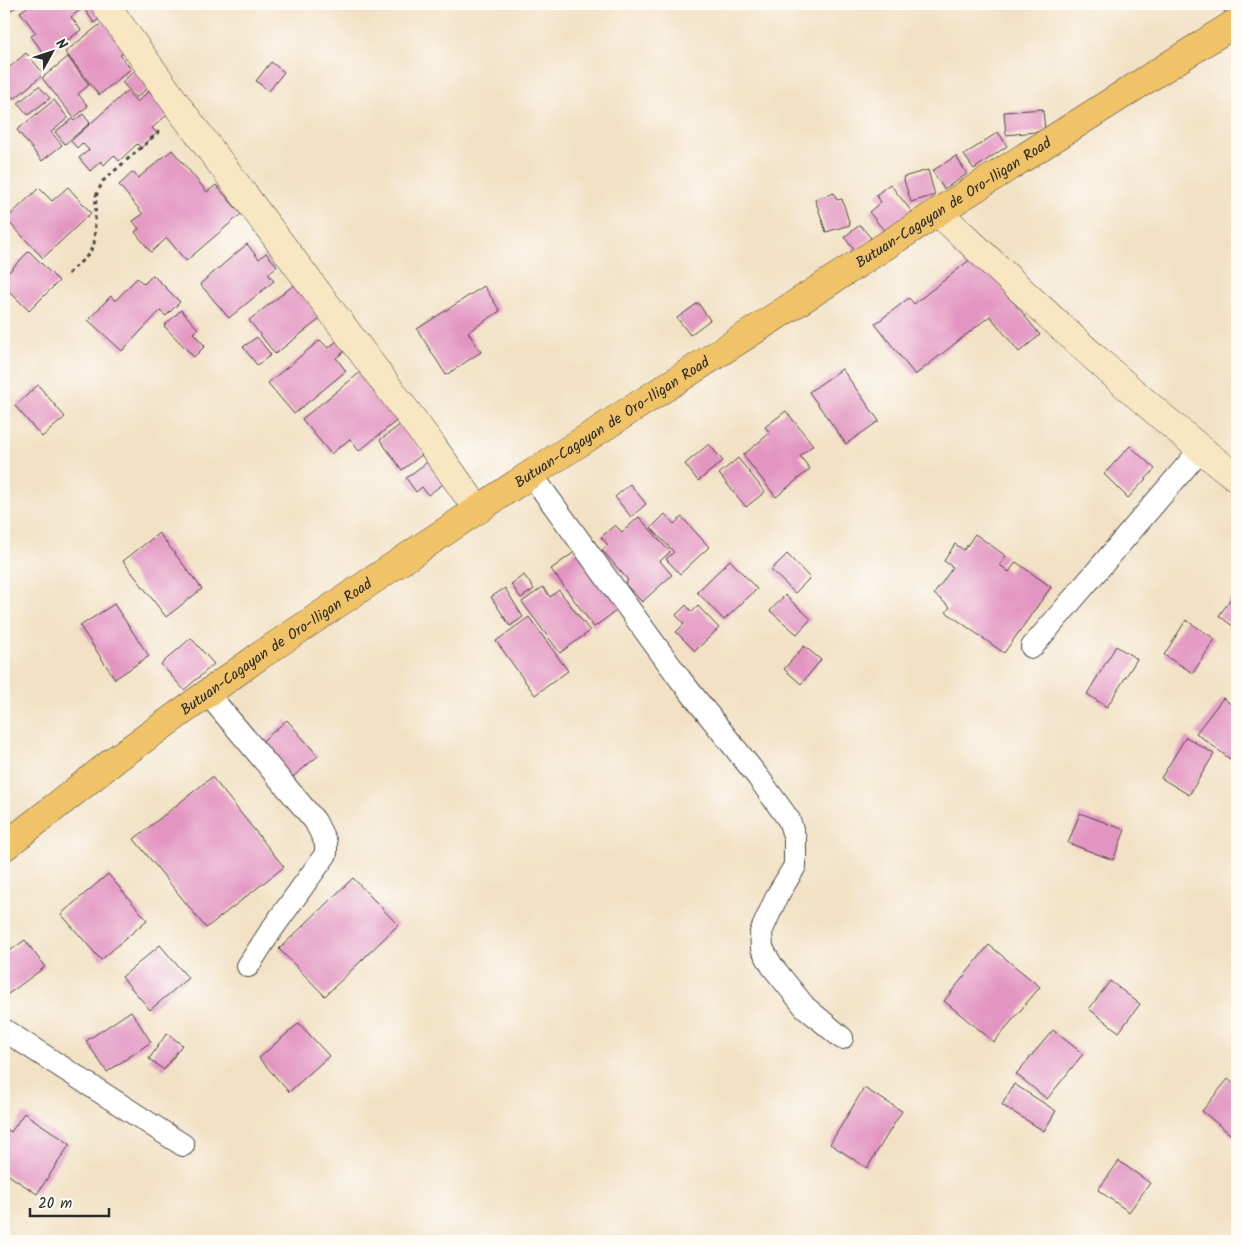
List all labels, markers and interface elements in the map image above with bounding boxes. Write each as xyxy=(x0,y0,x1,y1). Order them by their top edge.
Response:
north arrow xyxy=(28,28,78,78)
text: N xyxy=(50,34,73,55)
street label: Butuan-Cagayan de Oro-Iligan Road xyxy=(851,132,1057,275)
street label: Butuan-Cagayan de Oro-Iligan Road xyxy=(510,351,715,495)
street label: Butuan-Cagayan de Oro-Iligan Road xyxy=(176,572,378,722)
scale bar xyxy=(30,1185,109,1217)
text: 20 m xyxy=(38,1192,72,1216)

